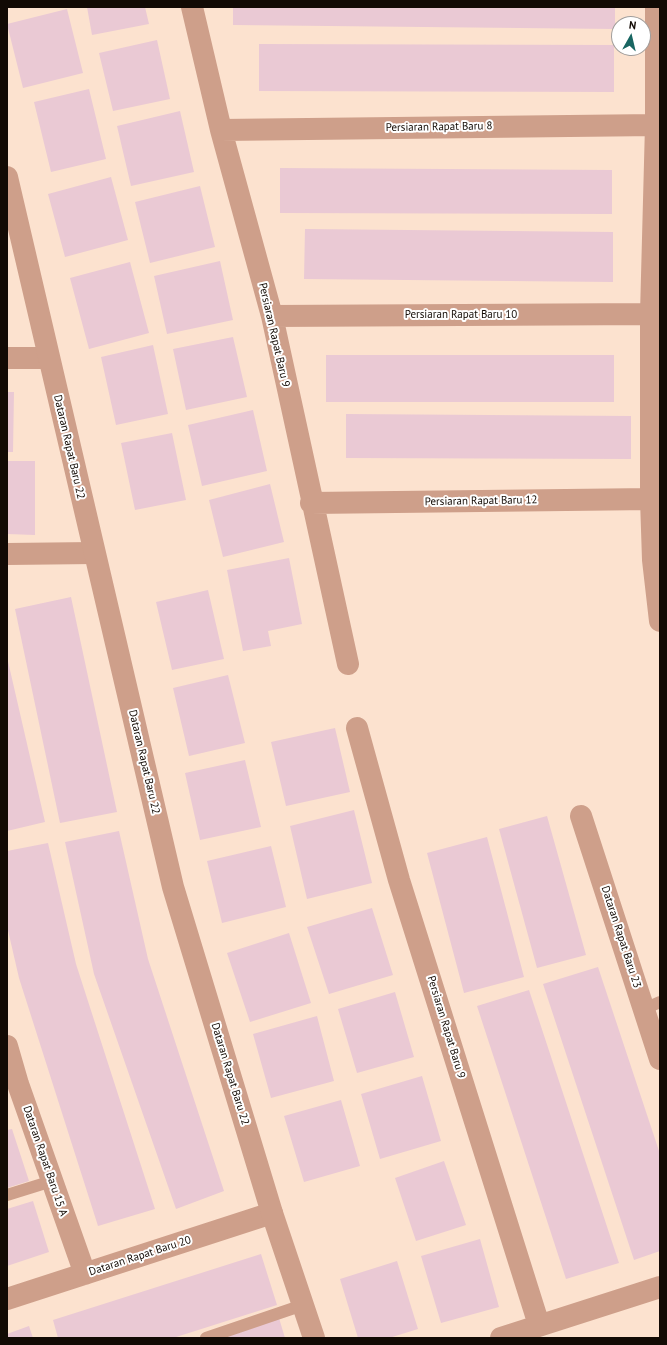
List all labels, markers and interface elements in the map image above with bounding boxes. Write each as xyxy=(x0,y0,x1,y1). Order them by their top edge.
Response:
north arrow xyxy=(611,16,651,56)
text: N xyxy=(628,18,637,33)
street label: Persiaran Rapat Baru 8 xyxy=(386,119,492,135)
street label: Persiaran Rapat Baru 9 xyxy=(256,282,292,388)
street label: Persiaran Rapat Baru 10 xyxy=(405,308,517,322)
street label: Dataran Rapat Baru 22 xyxy=(51,394,87,500)
street label: Persiaran Rapat Baru 12 xyxy=(425,493,537,509)
street label: Dataran Rapat Baru 22 xyxy=(126,709,162,815)
street label: Dataran Rapat Baru 23 xyxy=(598,884,644,990)
street label: Persiaran Rapat Baru 9 xyxy=(424,974,468,1080)
street label: Dataran Rapat Baru 22 xyxy=(208,1021,252,1127)
street label: Dataran Rapat Baru 15 A xyxy=(20,1104,70,1218)
street label: Dataran Rapat Baru 20 xyxy=(87,1233,193,1279)

